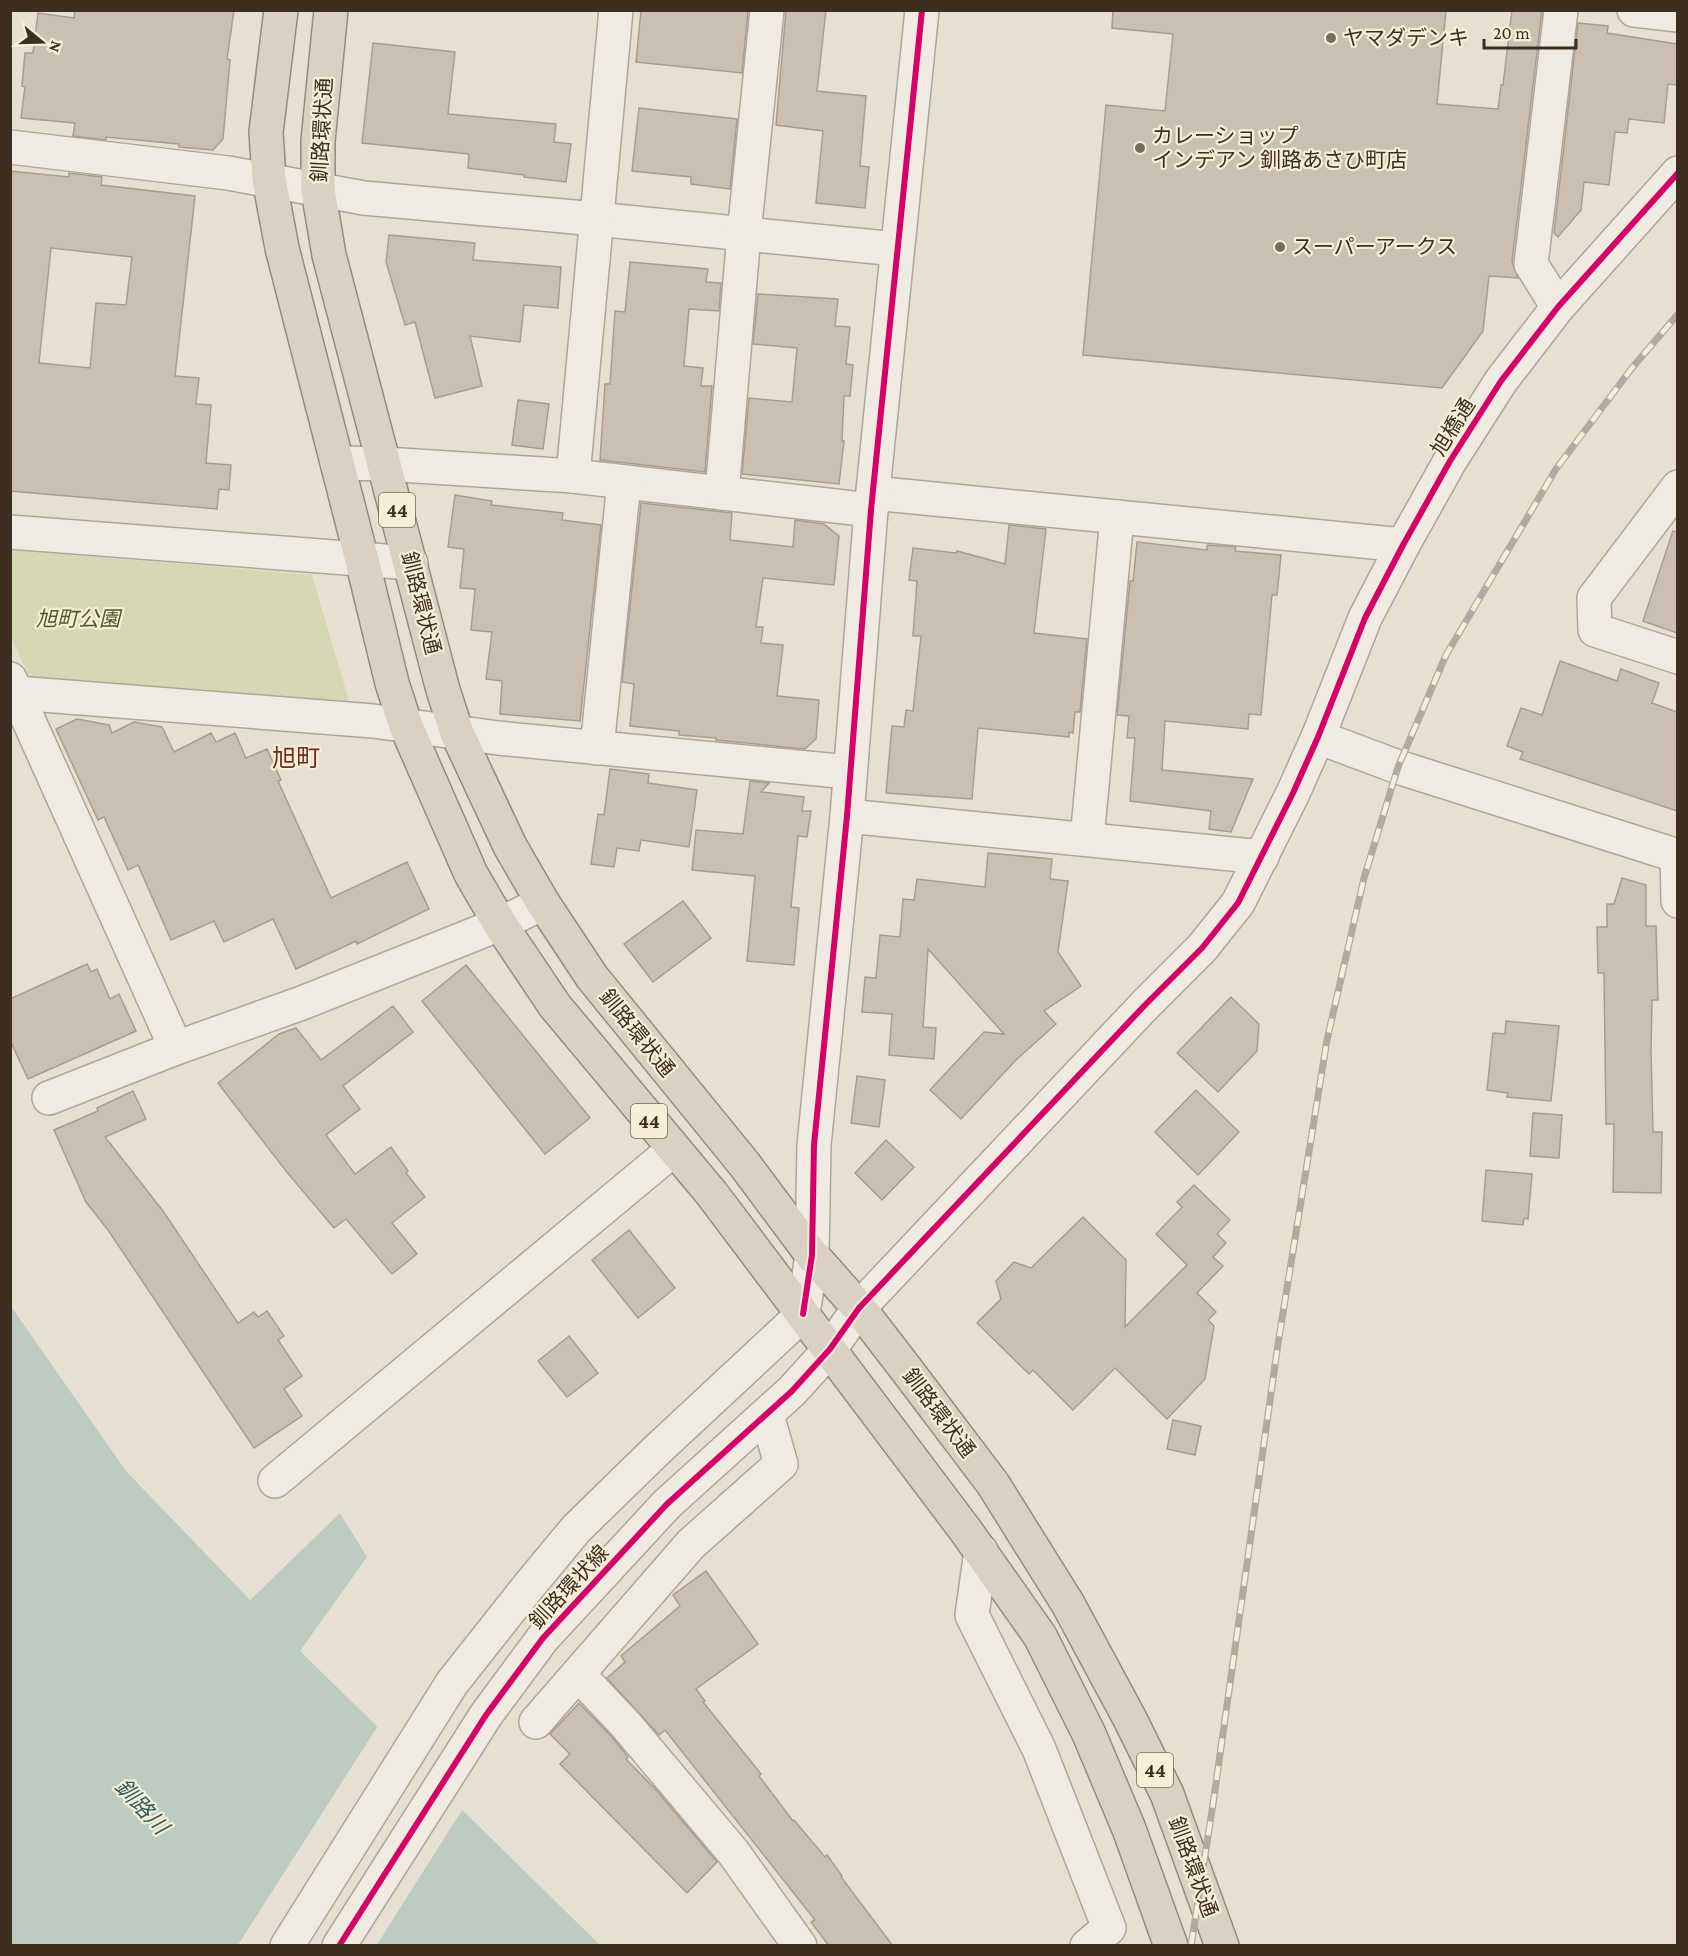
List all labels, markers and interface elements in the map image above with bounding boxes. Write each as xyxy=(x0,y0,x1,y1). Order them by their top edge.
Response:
north arrow xyxy=(12,12,72,72)
scale bar xyxy=(1484,12,1576,50)
text: 20 m xyxy=(1493,23,1530,43)
place label: ヤマダデンキ xyxy=(1343,26,1469,50)
marker: ヤマダデンキ xyxy=(1324,31,1338,45)
text: N xyxy=(46,39,66,55)
street label: 釧路環状通 xyxy=(307,77,337,183)
place label: カレーショップ インデアン 釧路あさひ町店 xyxy=(1152,124,1407,172)
marker: カレーショップ インデアン 釧路あさひ町店 xyxy=(1133,141,1147,155)
place label: スーパーアークス xyxy=(1292,235,1457,259)
marker: スーパーアークス xyxy=(1273,240,1287,254)
street label: 旭橋通 xyxy=(1426,394,1480,460)
road number: 44 xyxy=(379,493,415,527)
street label: 釧路環状通 xyxy=(397,549,445,657)
park label: 旭町公園 xyxy=(36,607,123,631)
district label: 旭町 xyxy=(272,744,320,771)
street label: 釧路環状通 xyxy=(595,985,679,1081)
road number: 44 xyxy=(631,1104,667,1138)
street label: 釧路環状通 xyxy=(898,1364,980,1462)
street label: 釧路環状線 xyxy=(524,1540,614,1634)
road number: 44 xyxy=(1137,1753,1173,1787)
water label: 釧路川 xyxy=(110,1774,175,1840)
street label: 釧路環状通 xyxy=(1164,1814,1222,1920)

